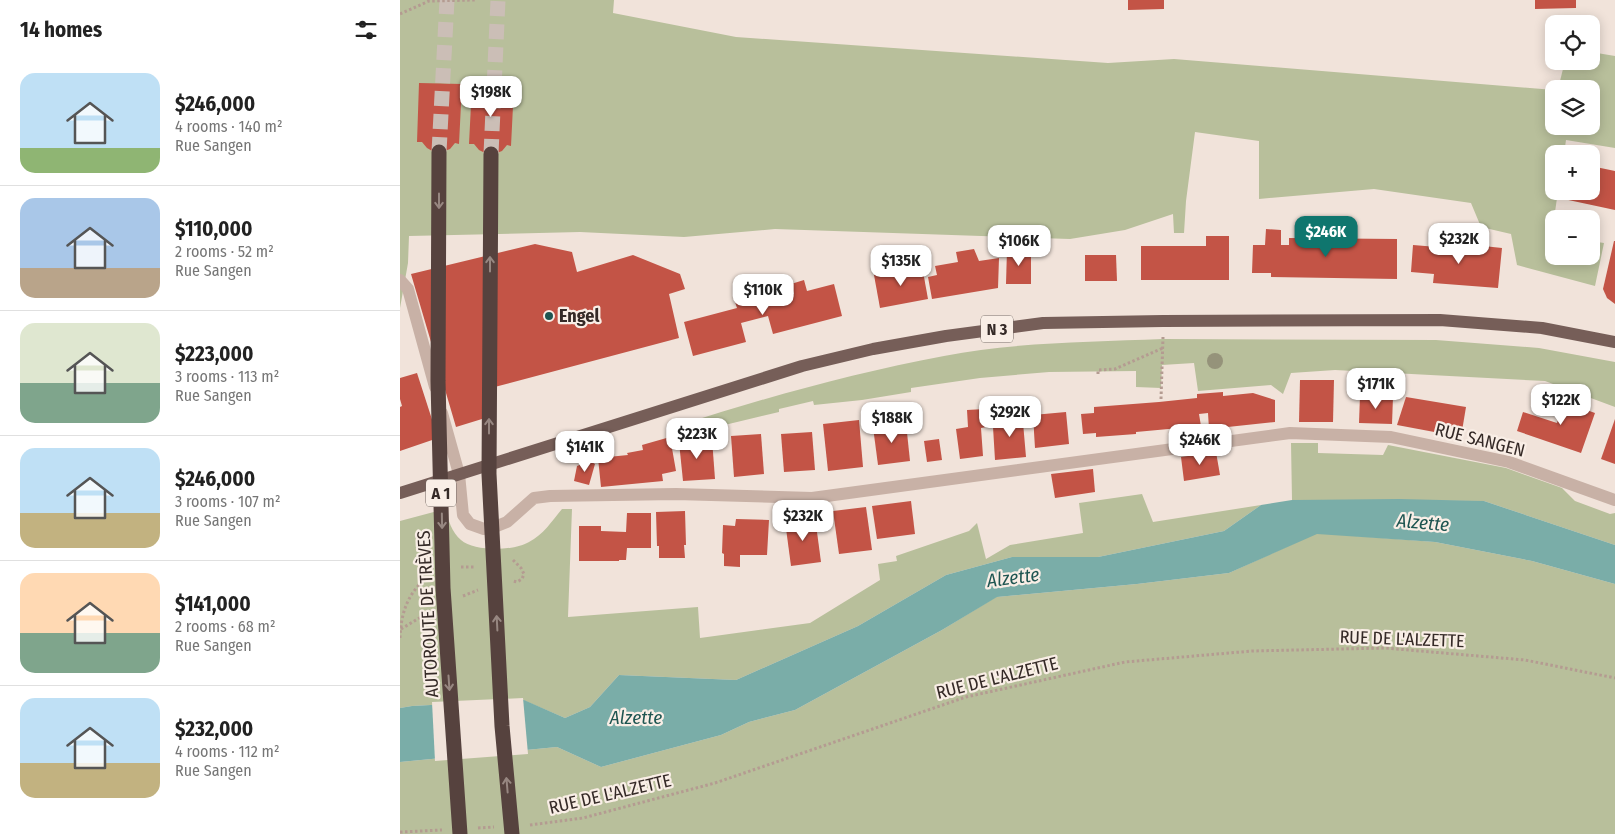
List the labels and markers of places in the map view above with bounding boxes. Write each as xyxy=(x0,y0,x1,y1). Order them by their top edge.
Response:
pin: $198K xyxy=(456,76,526,118)
pin: $246K xyxy=(1291,216,1361,258)
pin: $232K xyxy=(1424,222,1494,265)
pin: $106K xyxy=(984,224,1054,267)
pin: $135K xyxy=(866,244,936,287)
pin: $110K xyxy=(728,274,798,316)
place label: Engel xyxy=(559,305,599,327)
marker: Engel xyxy=(543,310,555,322)
pin: $171K xyxy=(1341,368,1411,410)
pin: $122K xyxy=(1526,384,1596,426)
pin: $292K xyxy=(975,396,1045,438)
pin: $188K xyxy=(857,402,927,444)
pin: $223K xyxy=(662,418,732,460)
pin: $246K xyxy=(1165,424,1235,466)
pin: $141K xyxy=(550,430,620,473)
pin: $232K xyxy=(768,500,838,542)

